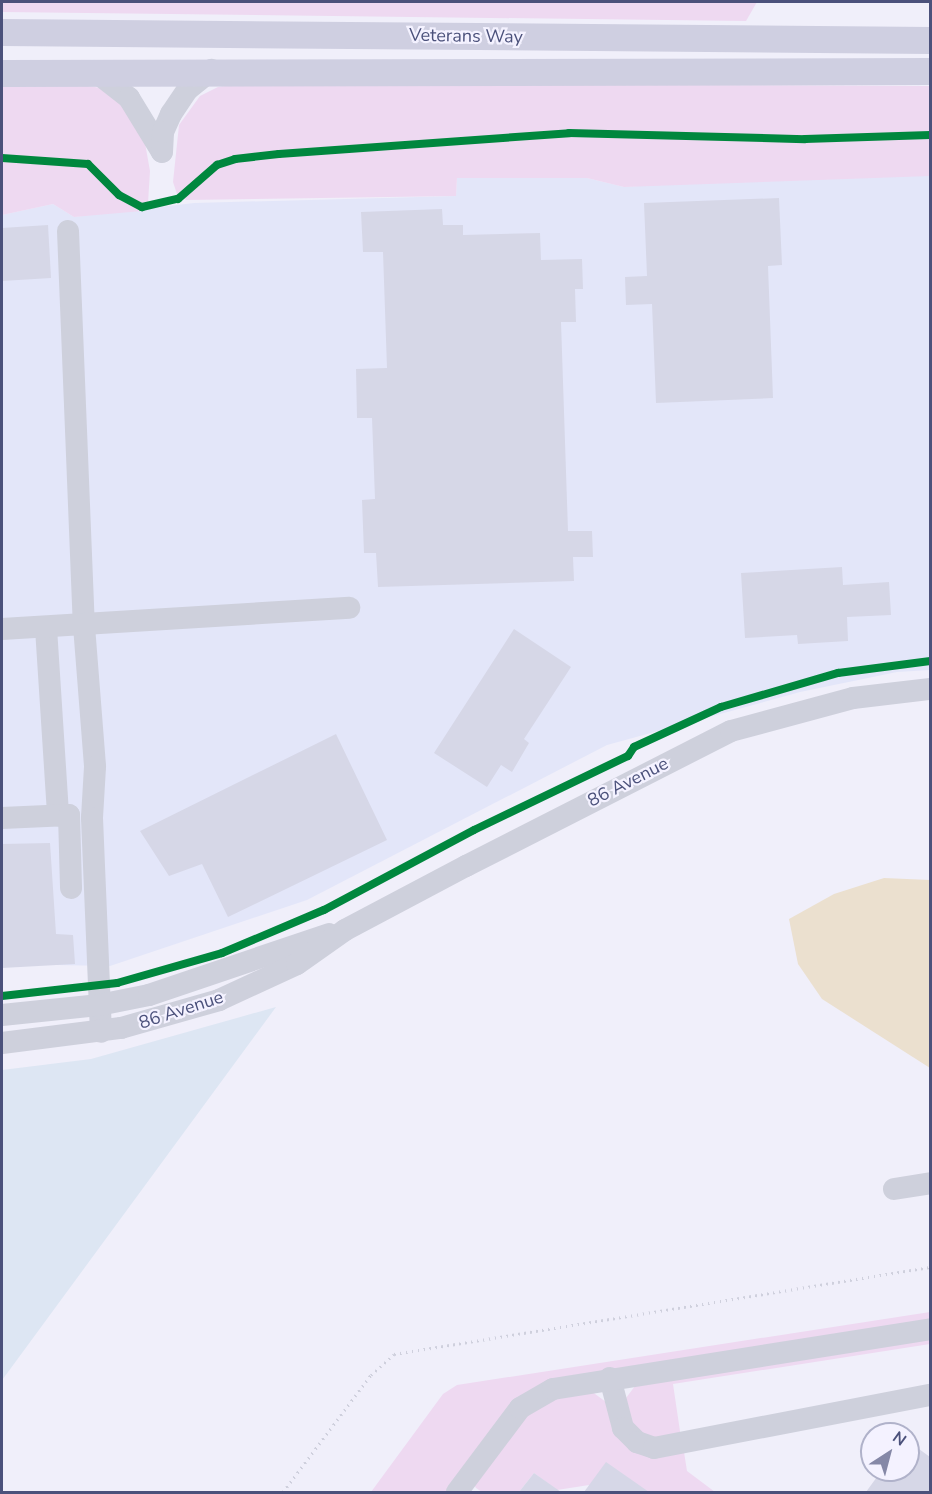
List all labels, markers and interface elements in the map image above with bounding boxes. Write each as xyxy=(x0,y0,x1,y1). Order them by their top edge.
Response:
street label: Veterans Way xyxy=(409,24,523,48)
street label: 86 Avenue xyxy=(584,753,672,811)
street label: 86 Avenue xyxy=(136,986,226,1034)
north arrow xyxy=(860,1422,920,1482)
text: N xyxy=(888,1427,911,1451)

